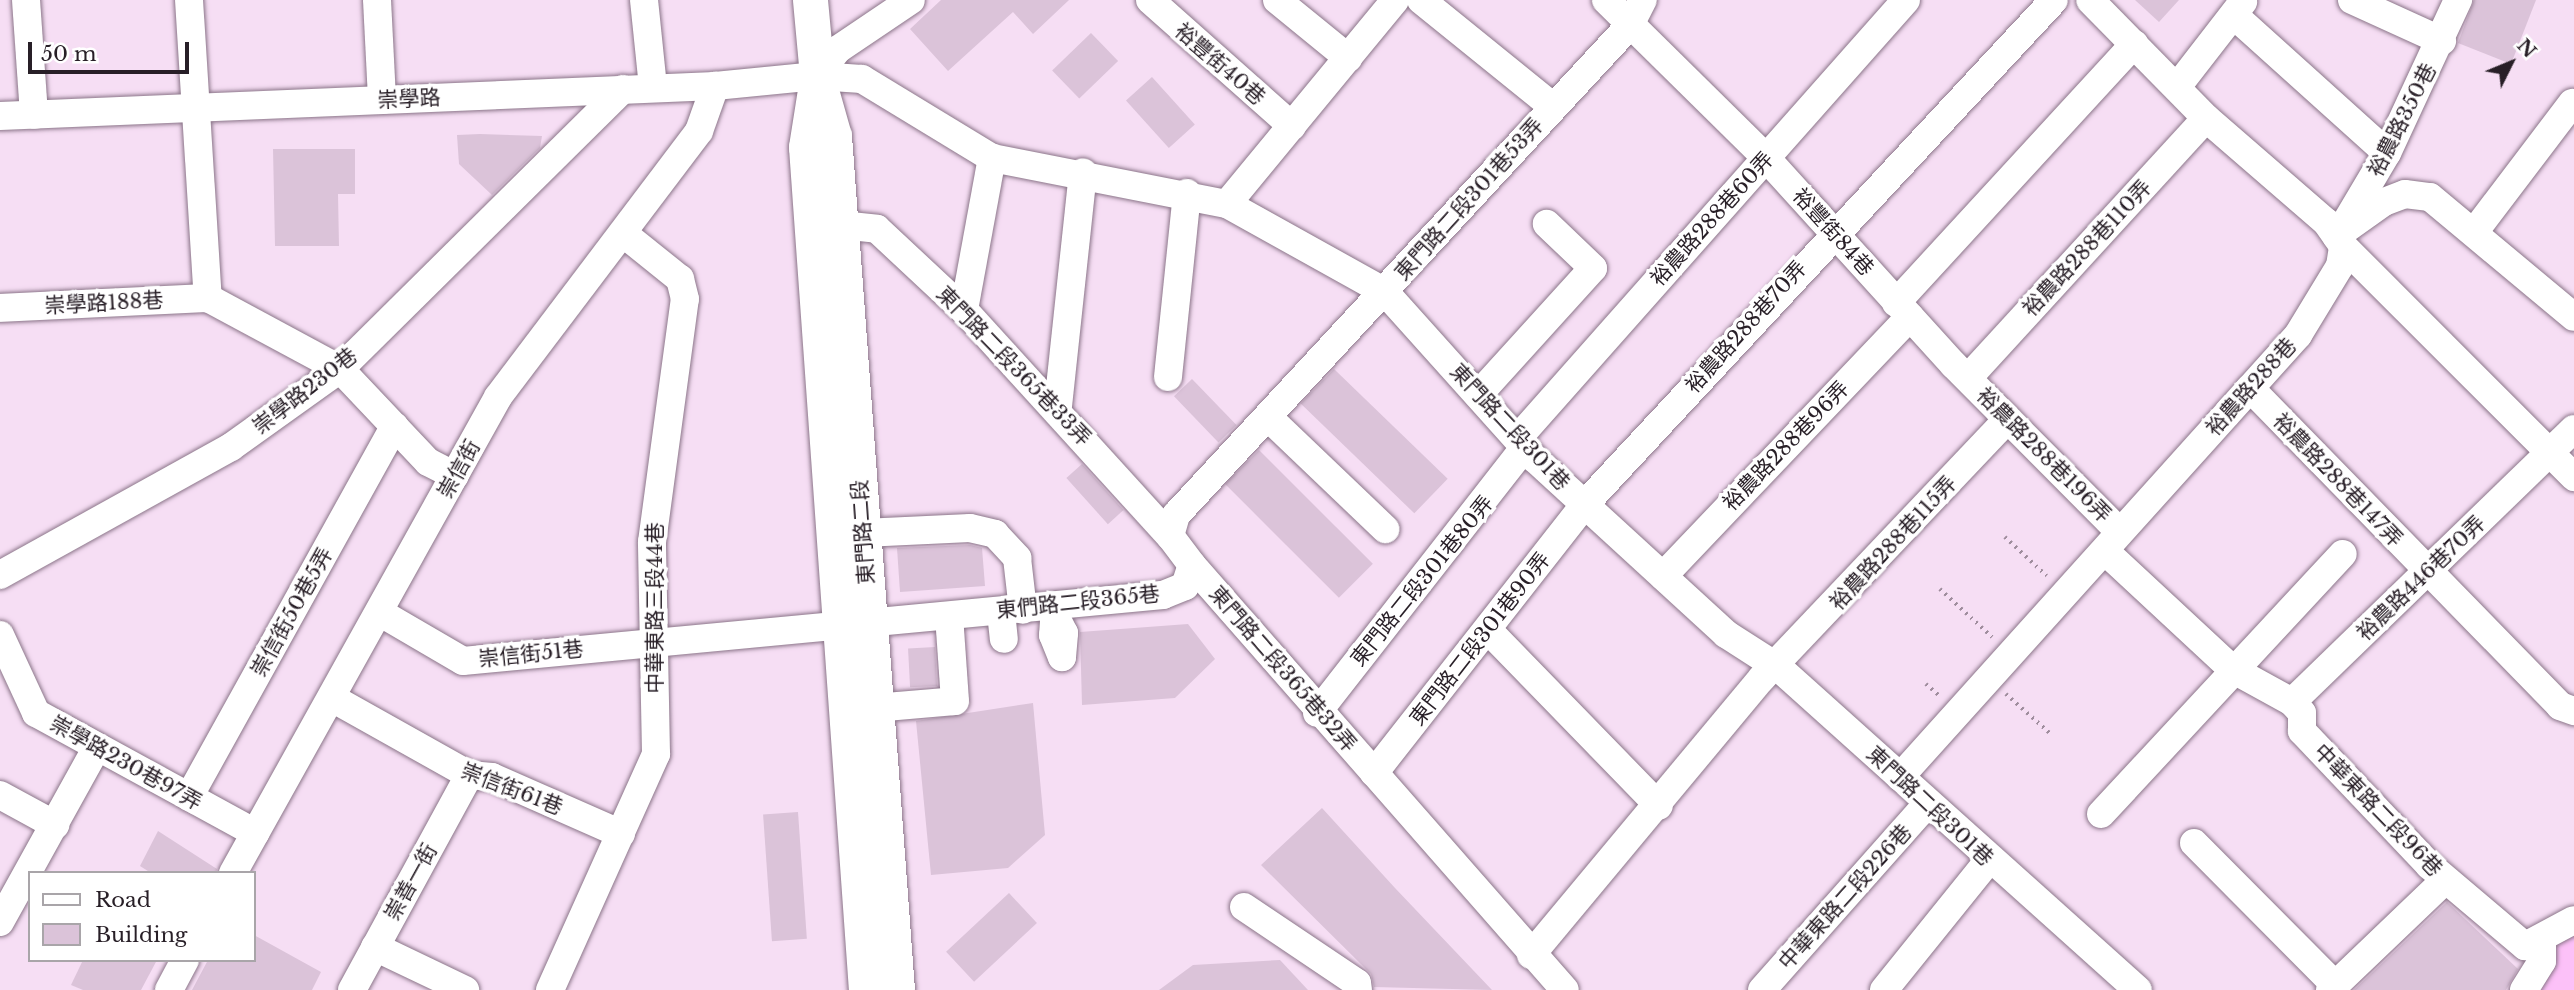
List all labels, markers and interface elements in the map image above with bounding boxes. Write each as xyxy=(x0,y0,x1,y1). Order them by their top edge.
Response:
street label: 裕豐街40巷 xyxy=(1170,18,1270,110)
scale bar xyxy=(32,28,192,72)
north arrow xyxy=(2476,28,2546,98)
text: N xyxy=(2512,34,2541,63)
text: 50 m xyxy=(41,41,96,67)
street label: 裕農路350巷 xyxy=(2363,59,2441,181)
street label: 崇學路 xyxy=(377,85,441,113)
street label: 東門路二段301巷53弄 xyxy=(1390,113,1548,285)
street label: 裕農路288巷60弄 xyxy=(1645,147,1779,291)
street label: 裕農路288巷110弄 xyxy=(2017,175,2157,321)
street label: 裕豐街84巷 xyxy=(1787,183,1879,281)
street label: 裕農路288巷70弄 xyxy=(1680,256,1812,398)
street label: 東門路二段365巷33弄 xyxy=(932,281,1096,451)
street label: 崇學路188巷 xyxy=(44,287,164,319)
street label: 裕農路288巷 xyxy=(2201,333,2301,441)
street label: 崇學路230巷 xyxy=(248,343,362,439)
street label: 東門路二段301巷 xyxy=(1445,359,1575,495)
street label: 裕農路288巷96弄 xyxy=(1718,376,1854,516)
street label: 裕農路288巷196弄 xyxy=(1972,383,2116,527)
street label: 裕農路288巷147弄 xyxy=(2268,408,2408,552)
street label: 崇信街 xyxy=(433,435,485,503)
street label: 裕農路288巷115弄 xyxy=(1824,471,1962,615)
street label: 東門路二段 xyxy=(847,479,879,585)
street label: 東門路二段301巷80弄 xyxy=(1345,491,1499,671)
street label: 裕農路446巷70弄 xyxy=(2352,510,2490,646)
street label: 中華東路三段44巷 xyxy=(642,522,668,694)
street label: 崇信街50巷5弄 xyxy=(246,543,338,681)
street label: 東門路二段301巷90弄 xyxy=(1405,547,1555,731)
street label: 東們路二段365巷 xyxy=(995,581,1161,623)
street label: 東門路二段365巷32弄 xyxy=(1204,581,1362,757)
street label: 崇信街51巷 xyxy=(477,636,585,672)
street label: 崇學路230巷97弄 xyxy=(46,711,206,815)
street label: 中華東路二段96巷 xyxy=(2308,739,2448,881)
street label: 東門路二段301巷 xyxy=(1862,741,1998,871)
street label: 崇信街61巷 xyxy=(458,758,566,820)
street label: 中華東路二段226巷 xyxy=(1773,819,1917,975)
street label: 崇善一街 xyxy=(380,839,442,925)
legend xyxy=(28,871,256,962)
text: Road xyxy=(95,887,151,913)
text: Building xyxy=(95,922,187,948)

